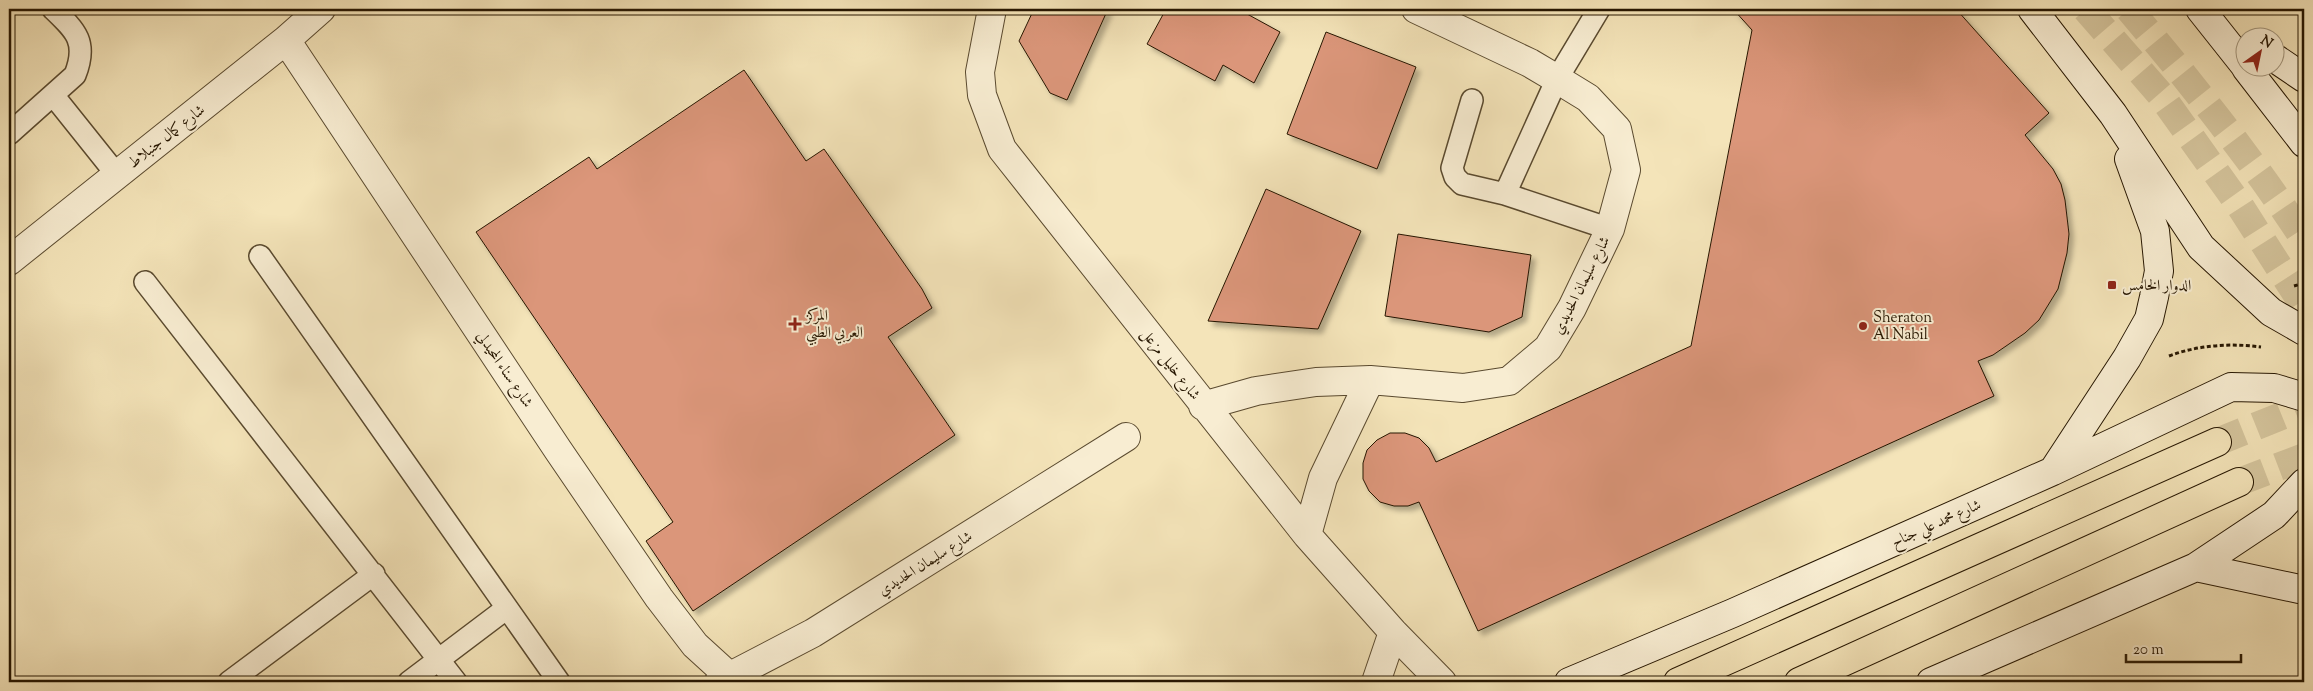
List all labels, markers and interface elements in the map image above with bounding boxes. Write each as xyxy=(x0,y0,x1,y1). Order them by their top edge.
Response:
north arrow xyxy=(2236,28,2286,78)
text: N xyxy=(2256,31,2276,54)
street label: شارع كمال جنبلاط xyxy=(124,100,211,175)
street label: شارع سليمان الحديدي xyxy=(1549,233,1617,339)
place label: الدوار الخامس xyxy=(2122,276,2191,297)
marker: الدوار الخامس xyxy=(2106,279,2118,291)
place label: المركز العربي الطبي xyxy=(804,306,863,346)
place label: Sheraton Al Nabil xyxy=(1873,308,1932,346)
marker: المركز العربي الطبي xyxy=(788,317,802,331)
marker: Sheraton Al Nabil xyxy=(1857,320,1869,332)
street label: شارع خليل مزعل xyxy=(1134,325,1204,406)
street label: شارع سناء المحيدلي xyxy=(470,327,537,413)
street label: شارع محمد علي جناح xyxy=(1888,495,1986,555)
street label: شارع سليمان الحديدي xyxy=(875,527,977,603)
scale bar xyxy=(2126,631,2240,663)
text: 20 m xyxy=(2133,640,2164,661)

